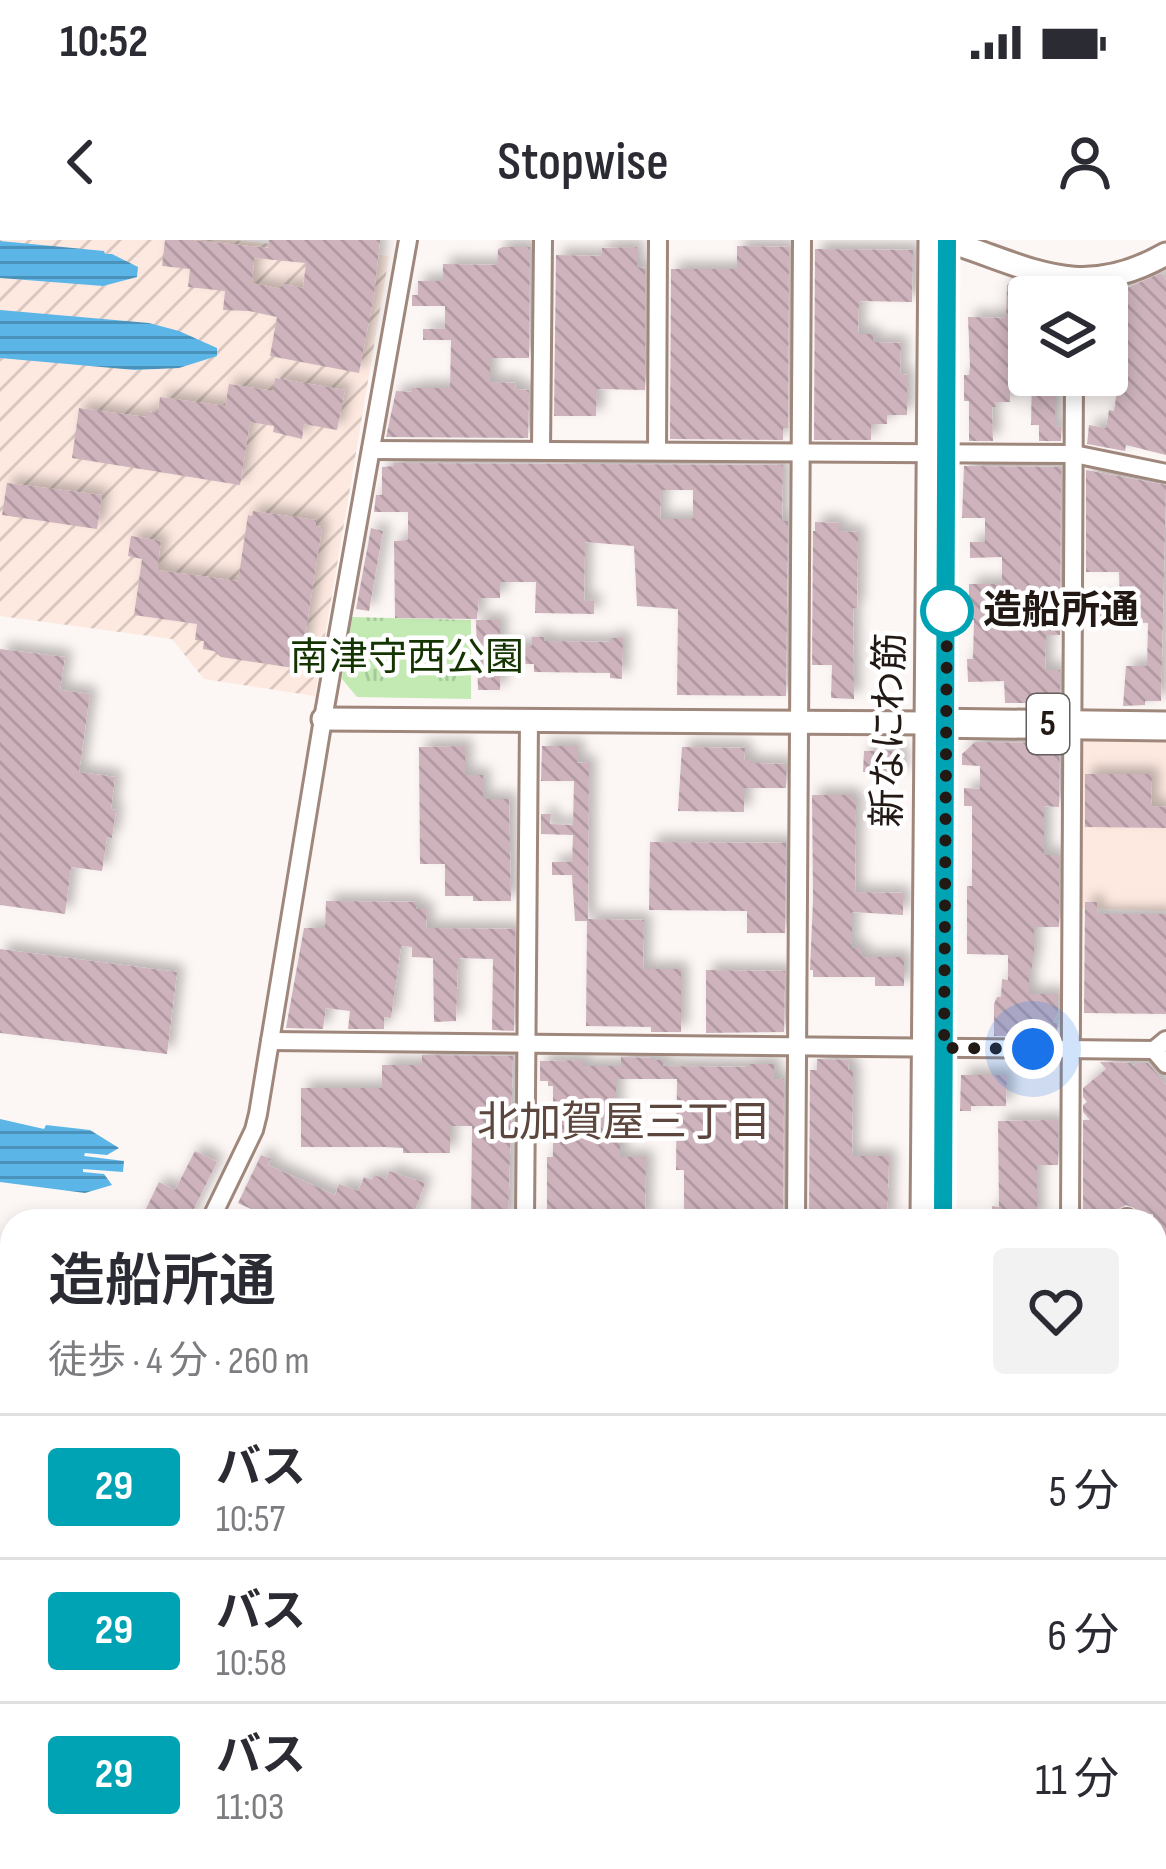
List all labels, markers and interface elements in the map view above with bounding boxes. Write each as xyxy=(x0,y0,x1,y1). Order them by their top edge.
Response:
text: 10:52 xyxy=(60,15,148,70)
icon: back xyxy=(48,129,114,195)
icon: person xyxy=(1052,129,1118,195)
text: Stopwise xyxy=(497,130,669,195)
map controls xyxy=(1008,276,1128,396)
button: layers xyxy=(1008,276,1128,396)
marker: 造船所通 xyxy=(922,586,972,636)
place label: 造船所通 xyxy=(983,588,1139,635)
street label: 新なにわ筋 xyxy=(865,632,915,828)
park label: 南津守西公園 xyxy=(290,635,524,682)
road number: 5 xyxy=(1027,694,1069,754)
your location xyxy=(1003,1019,1063,1079)
district label: 北加賀屋三丁目 xyxy=(477,1098,771,1149)
button: heart xyxy=(993,1248,1119,1374)
text: 造船所通 xyxy=(48,1249,276,1317)
text: 徒歩 · 4 分 · 260 m xyxy=(48,1338,310,1385)
text: バス xyxy=(216,1441,306,1496)
text: 29 xyxy=(95,1461,133,1512)
text: 5 分 xyxy=(1049,1465,1119,1520)
text: 10:57 xyxy=(216,1496,285,1543)
text: バス xyxy=(216,1585,306,1640)
text: 29 xyxy=(95,1605,133,1656)
text: 6 分 xyxy=(1047,1609,1119,1664)
text: 10:58 xyxy=(216,1640,287,1687)
text: バス xyxy=(216,1729,306,1784)
text: 29 xyxy=(95,1749,133,1800)
text: 11 分 xyxy=(1035,1753,1119,1808)
text: 11:03 xyxy=(216,1784,284,1831)

